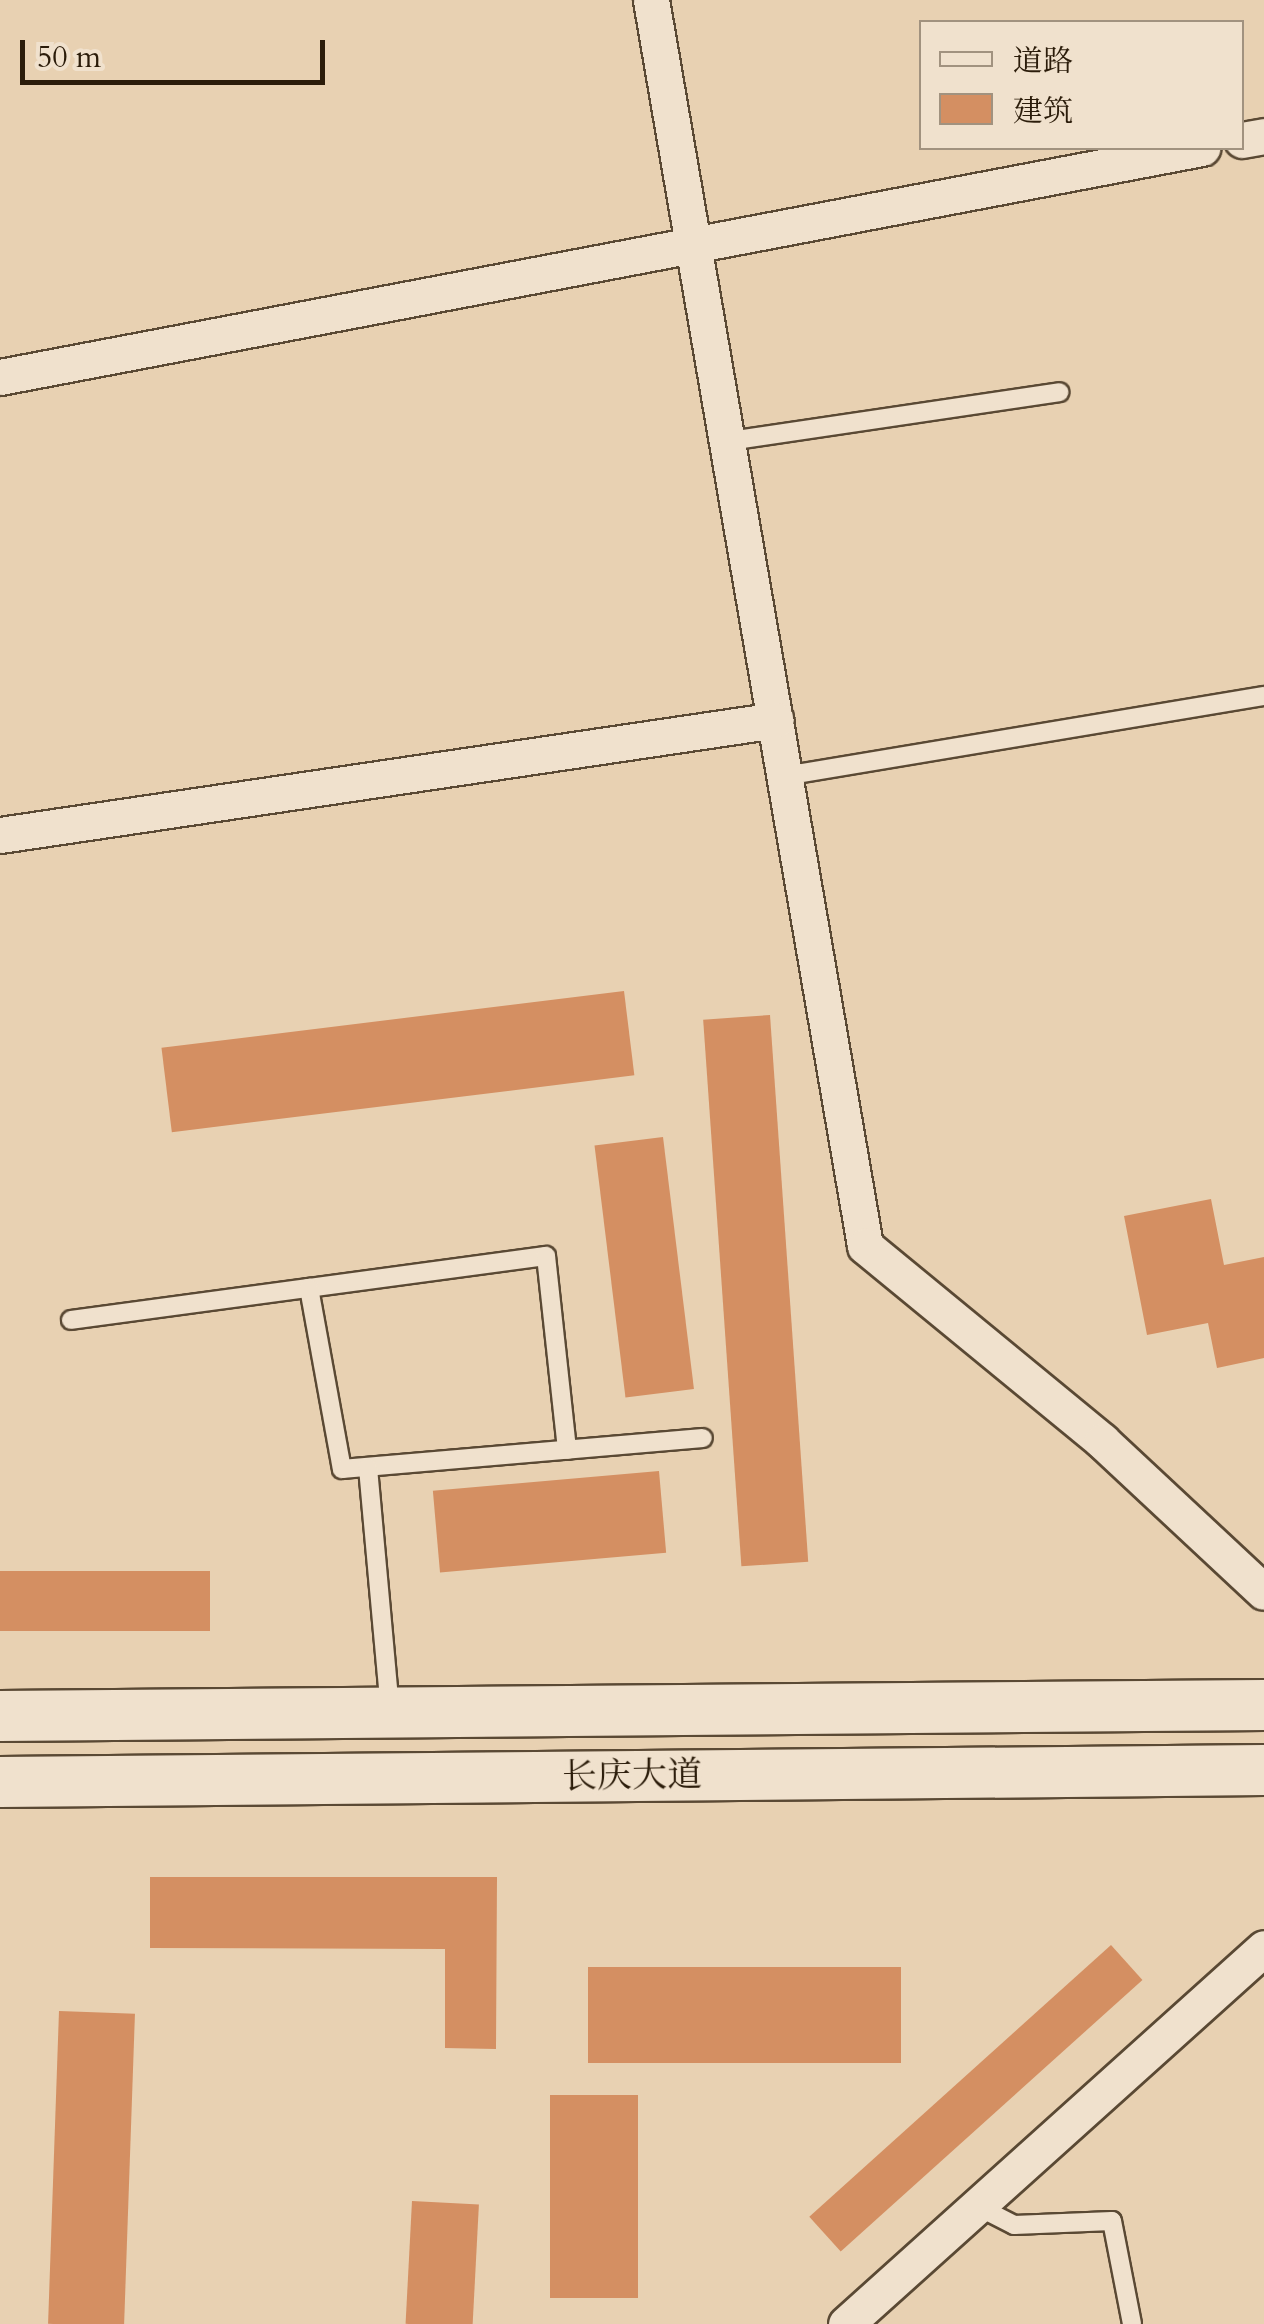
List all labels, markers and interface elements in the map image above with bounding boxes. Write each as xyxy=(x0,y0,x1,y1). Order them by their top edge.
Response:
scale bar xyxy=(25,20,330,82)
legend xyxy=(919,20,1244,150)
text: 50 m xyxy=(37,37,101,78)
text: 道路 xyxy=(1013,41,1073,82)
text: 建筑 xyxy=(1013,91,1073,132)
street label: 长庆大道 xyxy=(562,1754,702,1798)

